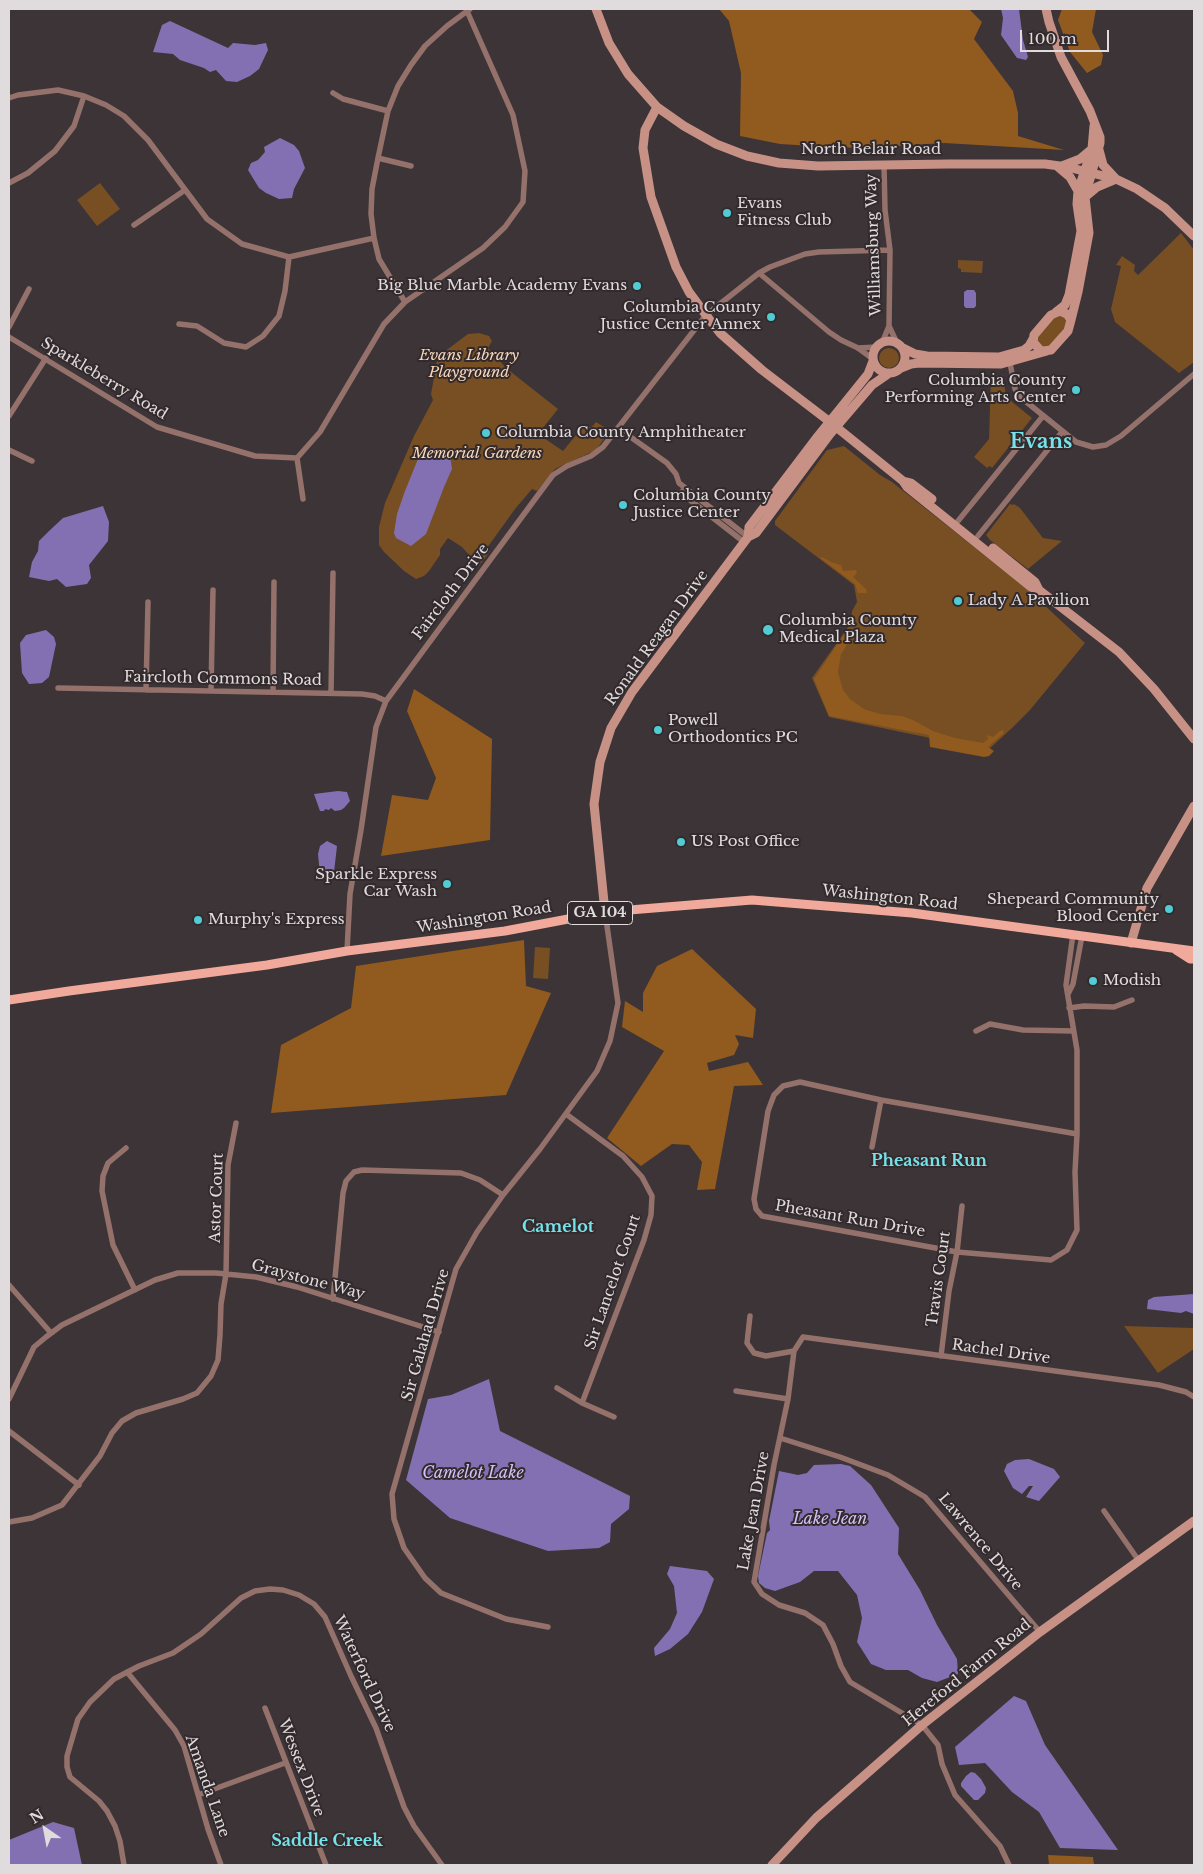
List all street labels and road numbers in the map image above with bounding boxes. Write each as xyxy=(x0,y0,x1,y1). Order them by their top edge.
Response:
street label: North Belair Road xyxy=(801,141,941,159)
street label: Williamsburg Way xyxy=(863,173,885,317)
street label: Sparkleberry Road xyxy=(37,334,171,424)
street label: Faircloth Drive xyxy=(409,540,493,644)
street label: Ronald Reagan Drive xyxy=(602,567,712,709)
street label: Faircloth Commons Road xyxy=(124,668,322,690)
street label: Washington Road xyxy=(821,882,959,914)
street label: Washington Road xyxy=(415,898,553,938)
road number: GA 104 xyxy=(568,901,632,924)
street label: Astor Court xyxy=(206,1153,228,1243)
street label: Pheasant Run Drive xyxy=(773,1197,927,1241)
street label: Sir Lancelot Court xyxy=(581,1212,645,1352)
street label: Travis Court xyxy=(923,1230,955,1328)
street label: Graystone Way xyxy=(249,1256,367,1304)
street label: Sir Galahad Drive xyxy=(399,1267,453,1403)
street label: Rachel Drive xyxy=(951,1336,1051,1368)
street label: Lake Jean Drive xyxy=(735,1450,773,1572)
street label: Lawrence Drive xyxy=(934,1490,1026,1594)
street label: Waterford Drive xyxy=(329,1613,399,1735)
street label: Hereford Farm Road xyxy=(899,1616,1035,1730)
street label: Wessex Drive xyxy=(274,1716,328,1820)
street label: Amanda Lane xyxy=(181,1732,233,1840)

